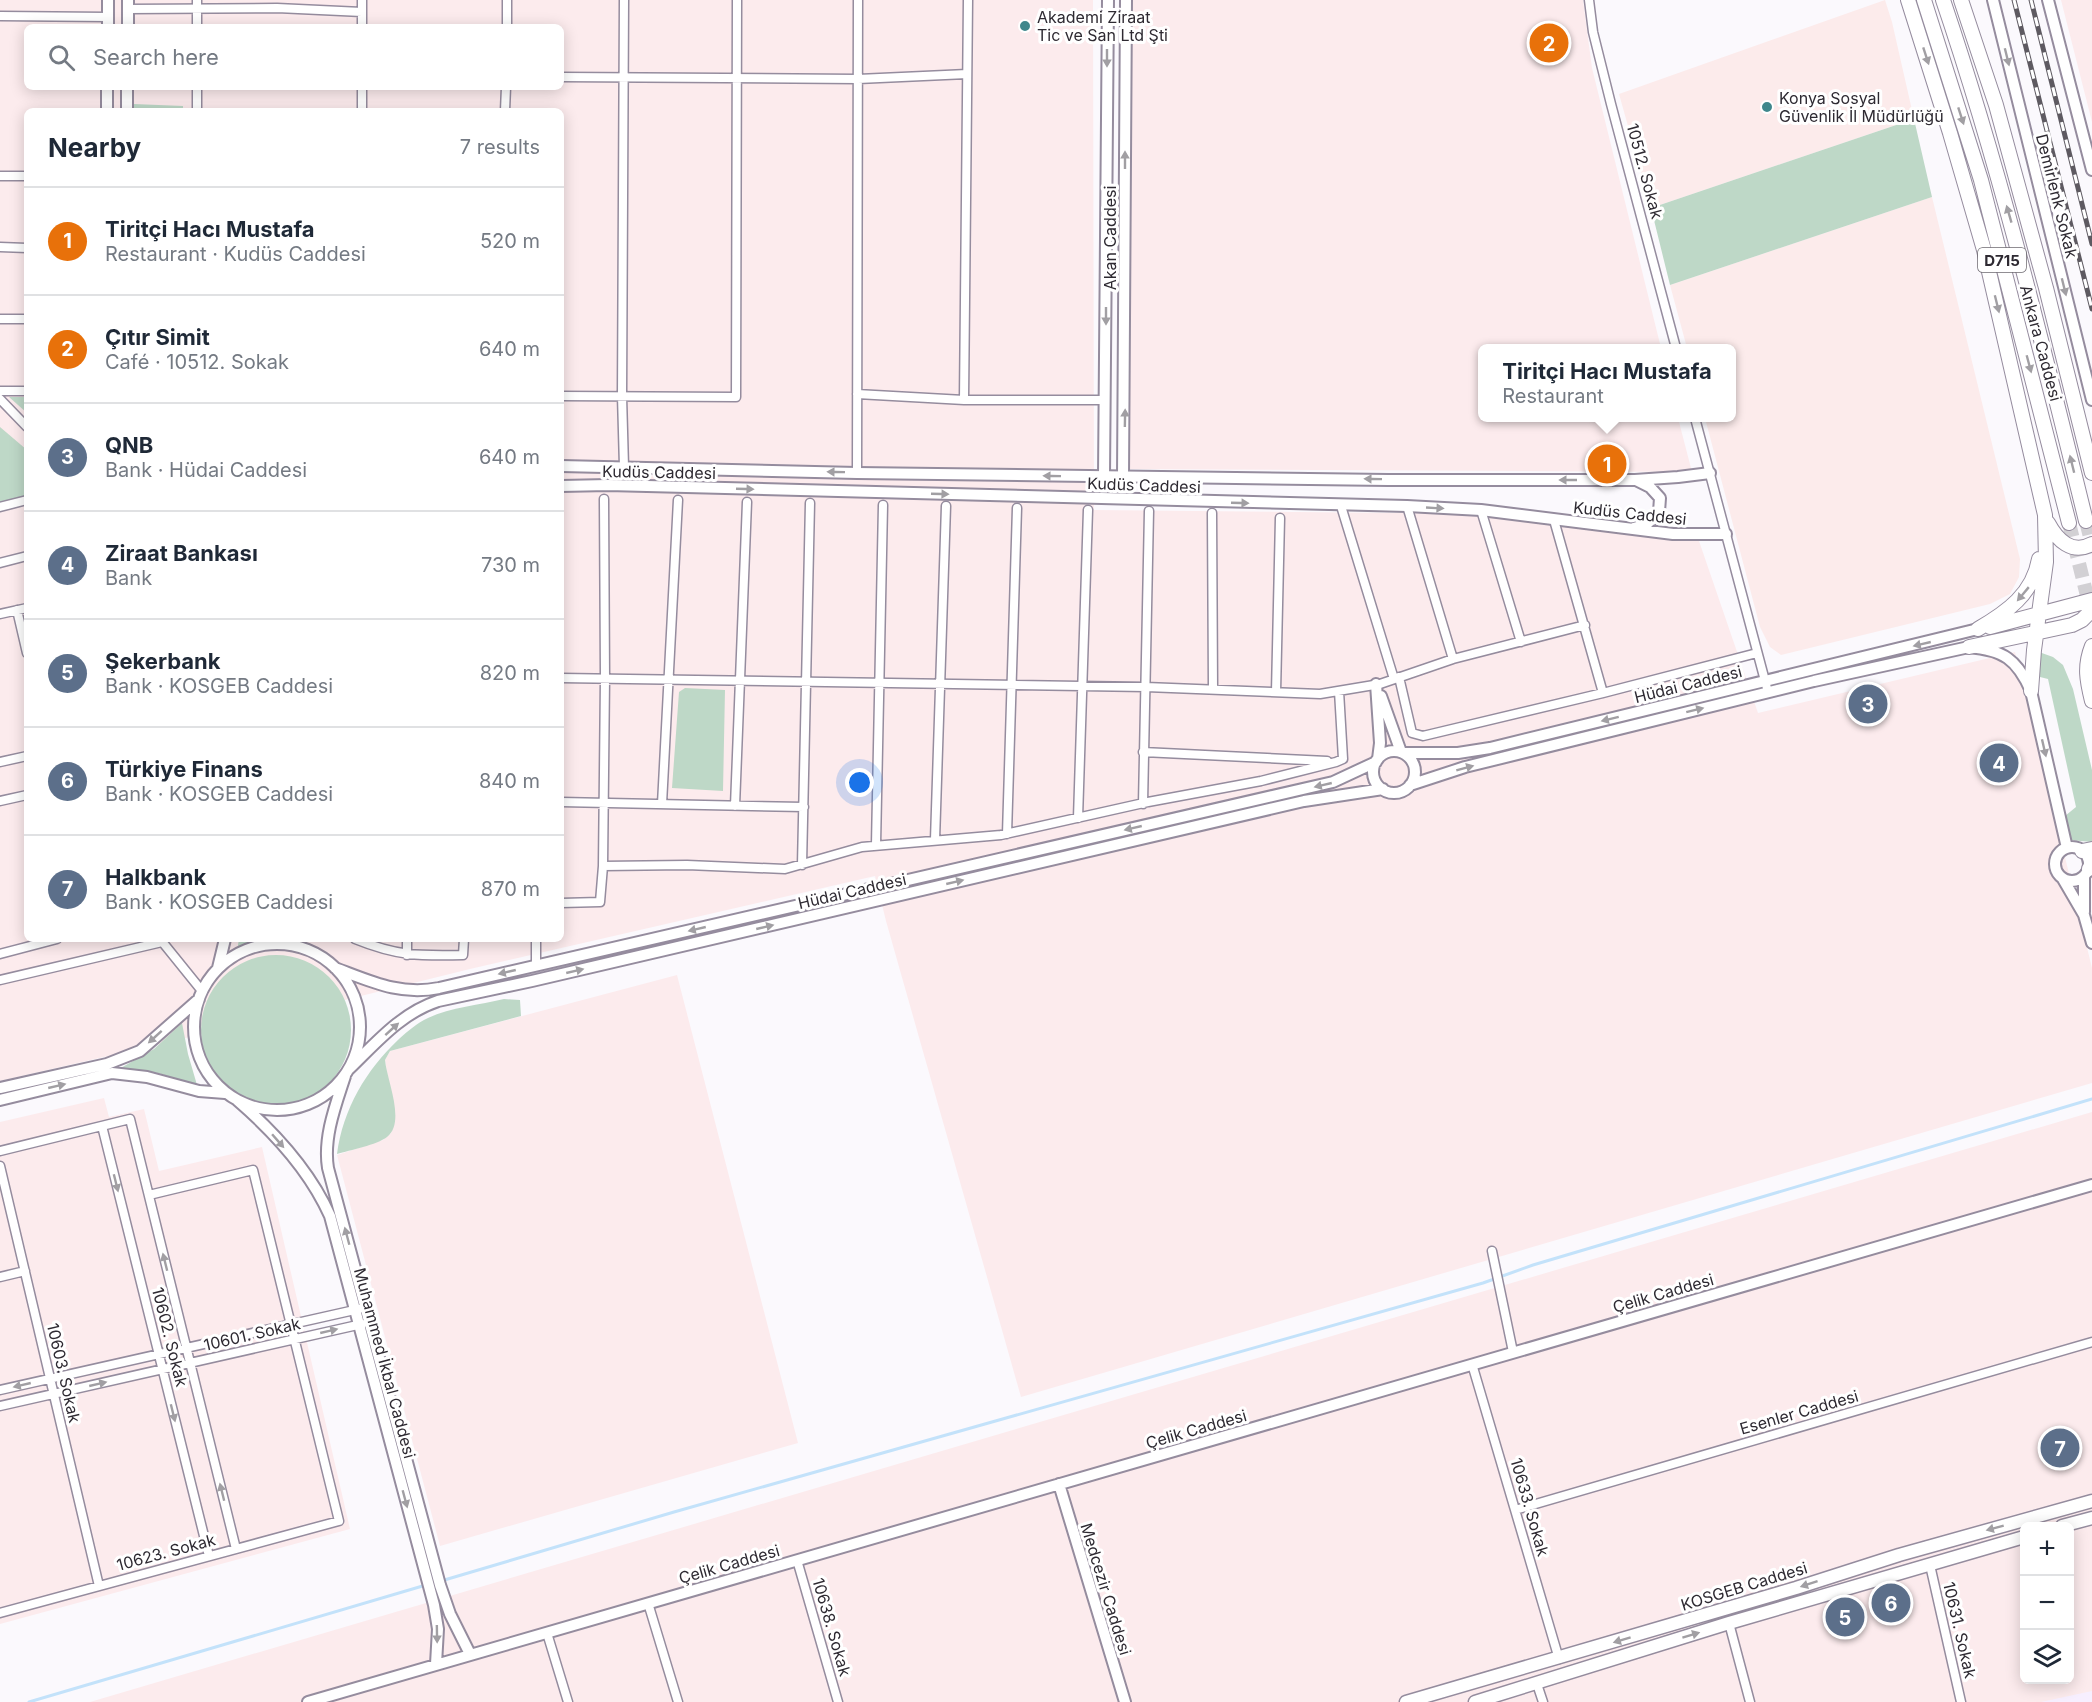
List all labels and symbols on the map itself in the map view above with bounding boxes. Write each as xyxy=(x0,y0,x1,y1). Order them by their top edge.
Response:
place label: Akademi Ziraat Tic ve San Ltd Şti xyxy=(1037,7,1168,45)
marker: Akademi Ziraat Tic ve San Ltd Şti xyxy=(1018,19,1032,33)
pin: 2 xyxy=(1530,20,1568,66)
one-way arrow xyxy=(1921,47,1931,65)
one-way arrow xyxy=(2003,48,2013,66)
one-way arrow xyxy=(1102,49,1112,68)
place label: Konya Sosyal Güvenlik İl Müdürlüğü xyxy=(1779,88,1944,126)
marker: Konya Sosyal Güvenlik İl Müdürlüğü xyxy=(1760,100,1774,114)
one-way arrow xyxy=(1956,107,1966,125)
street label: 10512. Sokak xyxy=(1623,121,1667,221)
street label: Demirlenk Sokak xyxy=(2032,132,2082,260)
one-way arrow xyxy=(1120,151,1130,170)
street label: Akan Caddesi xyxy=(1100,186,1120,290)
one-way arrow xyxy=(2004,205,2013,223)
road number: D715 xyxy=(1978,248,2026,272)
one-way arrow xyxy=(2060,278,2070,296)
street label: Ankara Caddesi xyxy=(2016,283,2066,403)
one-way arrow xyxy=(1992,294,2002,313)
one-way arrow xyxy=(1101,307,1111,326)
one-way arrow xyxy=(2025,355,2035,373)
one-way arrow xyxy=(1120,409,1130,428)
pin: 1 xyxy=(1588,442,1626,486)
one-way arrow xyxy=(2067,455,2077,473)
street label: Kudüs Caddesi xyxy=(602,461,716,483)
one-way arrow xyxy=(826,468,845,477)
one-way arrow xyxy=(1042,471,1061,481)
street label: Kudüs Caddesi xyxy=(1087,473,1201,497)
one-way arrow xyxy=(1363,474,1382,484)
one-way arrow xyxy=(1558,475,1577,485)
one-way arrow xyxy=(736,484,755,494)
one-way arrow xyxy=(931,490,950,499)
street label: Kudüs Caddesi xyxy=(1572,497,1688,529)
one-way arrow xyxy=(1231,498,1250,507)
one-way arrow xyxy=(1426,503,1445,512)
one-way arrow xyxy=(2017,586,2030,602)
one-way arrow xyxy=(1912,639,1931,649)
street label: Hüdai Caddesi xyxy=(1632,661,1744,707)
pin: 3 xyxy=(1848,682,1888,726)
one-way arrow xyxy=(1686,705,1704,715)
one-way arrow xyxy=(1600,714,1619,724)
one-way arrow xyxy=(2040,738,2049,757)
pin: 4 xyxy=(1980,740,2018,786)
one-way arrow xyxy=(1456,762,1474,772)
your location xyxy=(845,768,874,797)
one-way arrow xyxy=(1314,780,1332,790)
one-way arrow xyxy=(1123,824,1142,833)
street label: Hüdai Caddesi xyxy=(796,869,908,913)
one-way arrow xyxy=(945,877,964,886)
one-way arrow xyxy=(756,921,774,931)
one-way arrow xyxy=(687,925,706,934)
one-way arrow xyxy=(566,966,585,975)
one-way arrow xyxy=(498,968,516,978)
one-way arrow xyxy=(384,1022,399,1036)
one-way arrow xyxy=(148,1030,163,1043)
one-way arrow xyxy=(48,1081,66,1091)
one-way arrow xyxy=(271,1133,284,1148)
one-way arrow xyxy=(111,1173,121,1192)
one-way arrow xyxy=(341,1227,351,1245)
one-way arrow xyxy=(160,1253,170,1271)
street label: Muhammed İkbal Caddesi xyxy=(350,1266,420,1460)
street label: Çelik Caddesi xyxy=(1610,1269,1716,1317)
street label: 10602. Sokak xyxy=(148,1285,192,1389)
street label: 10601. Sokak xyxy=(202,1313,303,1355)
street label: 10603. Sokak xyxy=(43,1321,85,1425)
one-way arrow xyxy=(320,1326,338,1336)
one-way arrow xyxy=(89,1379,108,1388)
one-way arrow xyxy=(12,1381,31,1391)
street label: Esenler Caddesi xyxy=(1737,1386,1861,1438)
one-way arrow xyxy=(169,1403,179,1422)
street label: Çelik Caddesi xyxy=(1143,1405,1249,1453)
pin: 7 xyxy=(2040,1426,2080,1470)
street label: 10633. Sokak xyxy=(1506,1455,1554,1559)
one-way arrow xyxy=(216,1483,226,1501)
one-way arrow xyxy=(401,1490,411,1508)
street label: Medcezir Caddesi xyxy=(1076,1521,1136,1657)
one-way arrow xyxy=(1986,1524,2005,1534)
street label: 10623. Sokak xyxy=(114,1529,218,1575)
street label: Çelik Caddesi xyxy=(676,1540,782,1588)
street label: KOSGEB Caddesi xyxy=(1678,1557,1810,1615)
street label: 10638. Sokak xyxy=(808,1575,856,1679)
one-way arrow xyxy=(1800,1580,1818,1589)
pin: 6 xyxy=(1872,1580,1910,1626)
street label: 10631. Sokak xyxy=(1939,1580,1981,1680)
pin: 5 xyxy=(1826,1594,1864,1640)
one-way arrow xyxy=(432,1625,442,1644)
one-way arrow xyxy=(1682,1630,1700,1639)
one-way arrow xyxy=(1613,1636,1631,1645)

